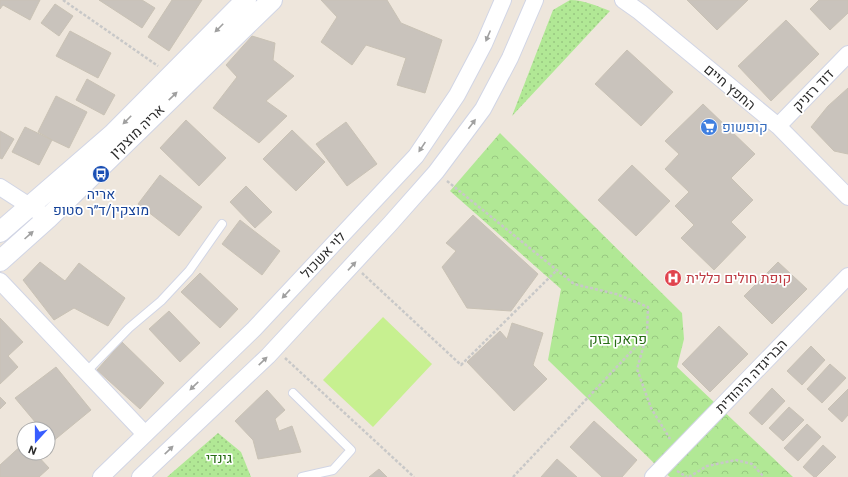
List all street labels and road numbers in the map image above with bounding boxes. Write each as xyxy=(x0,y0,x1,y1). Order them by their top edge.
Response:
street label: החפץ חיים xyxy=(701,61,759,113)
street label: דוד רזניק xyxy=(789,66,837,114)
street label: אריה מוצקין xyxy=(106,101,168,161)
street label: לוי אשכול xyxy=(297,228,349,282)
street label: הבריגדה היהודית xyxy=(712,336,790,416)

